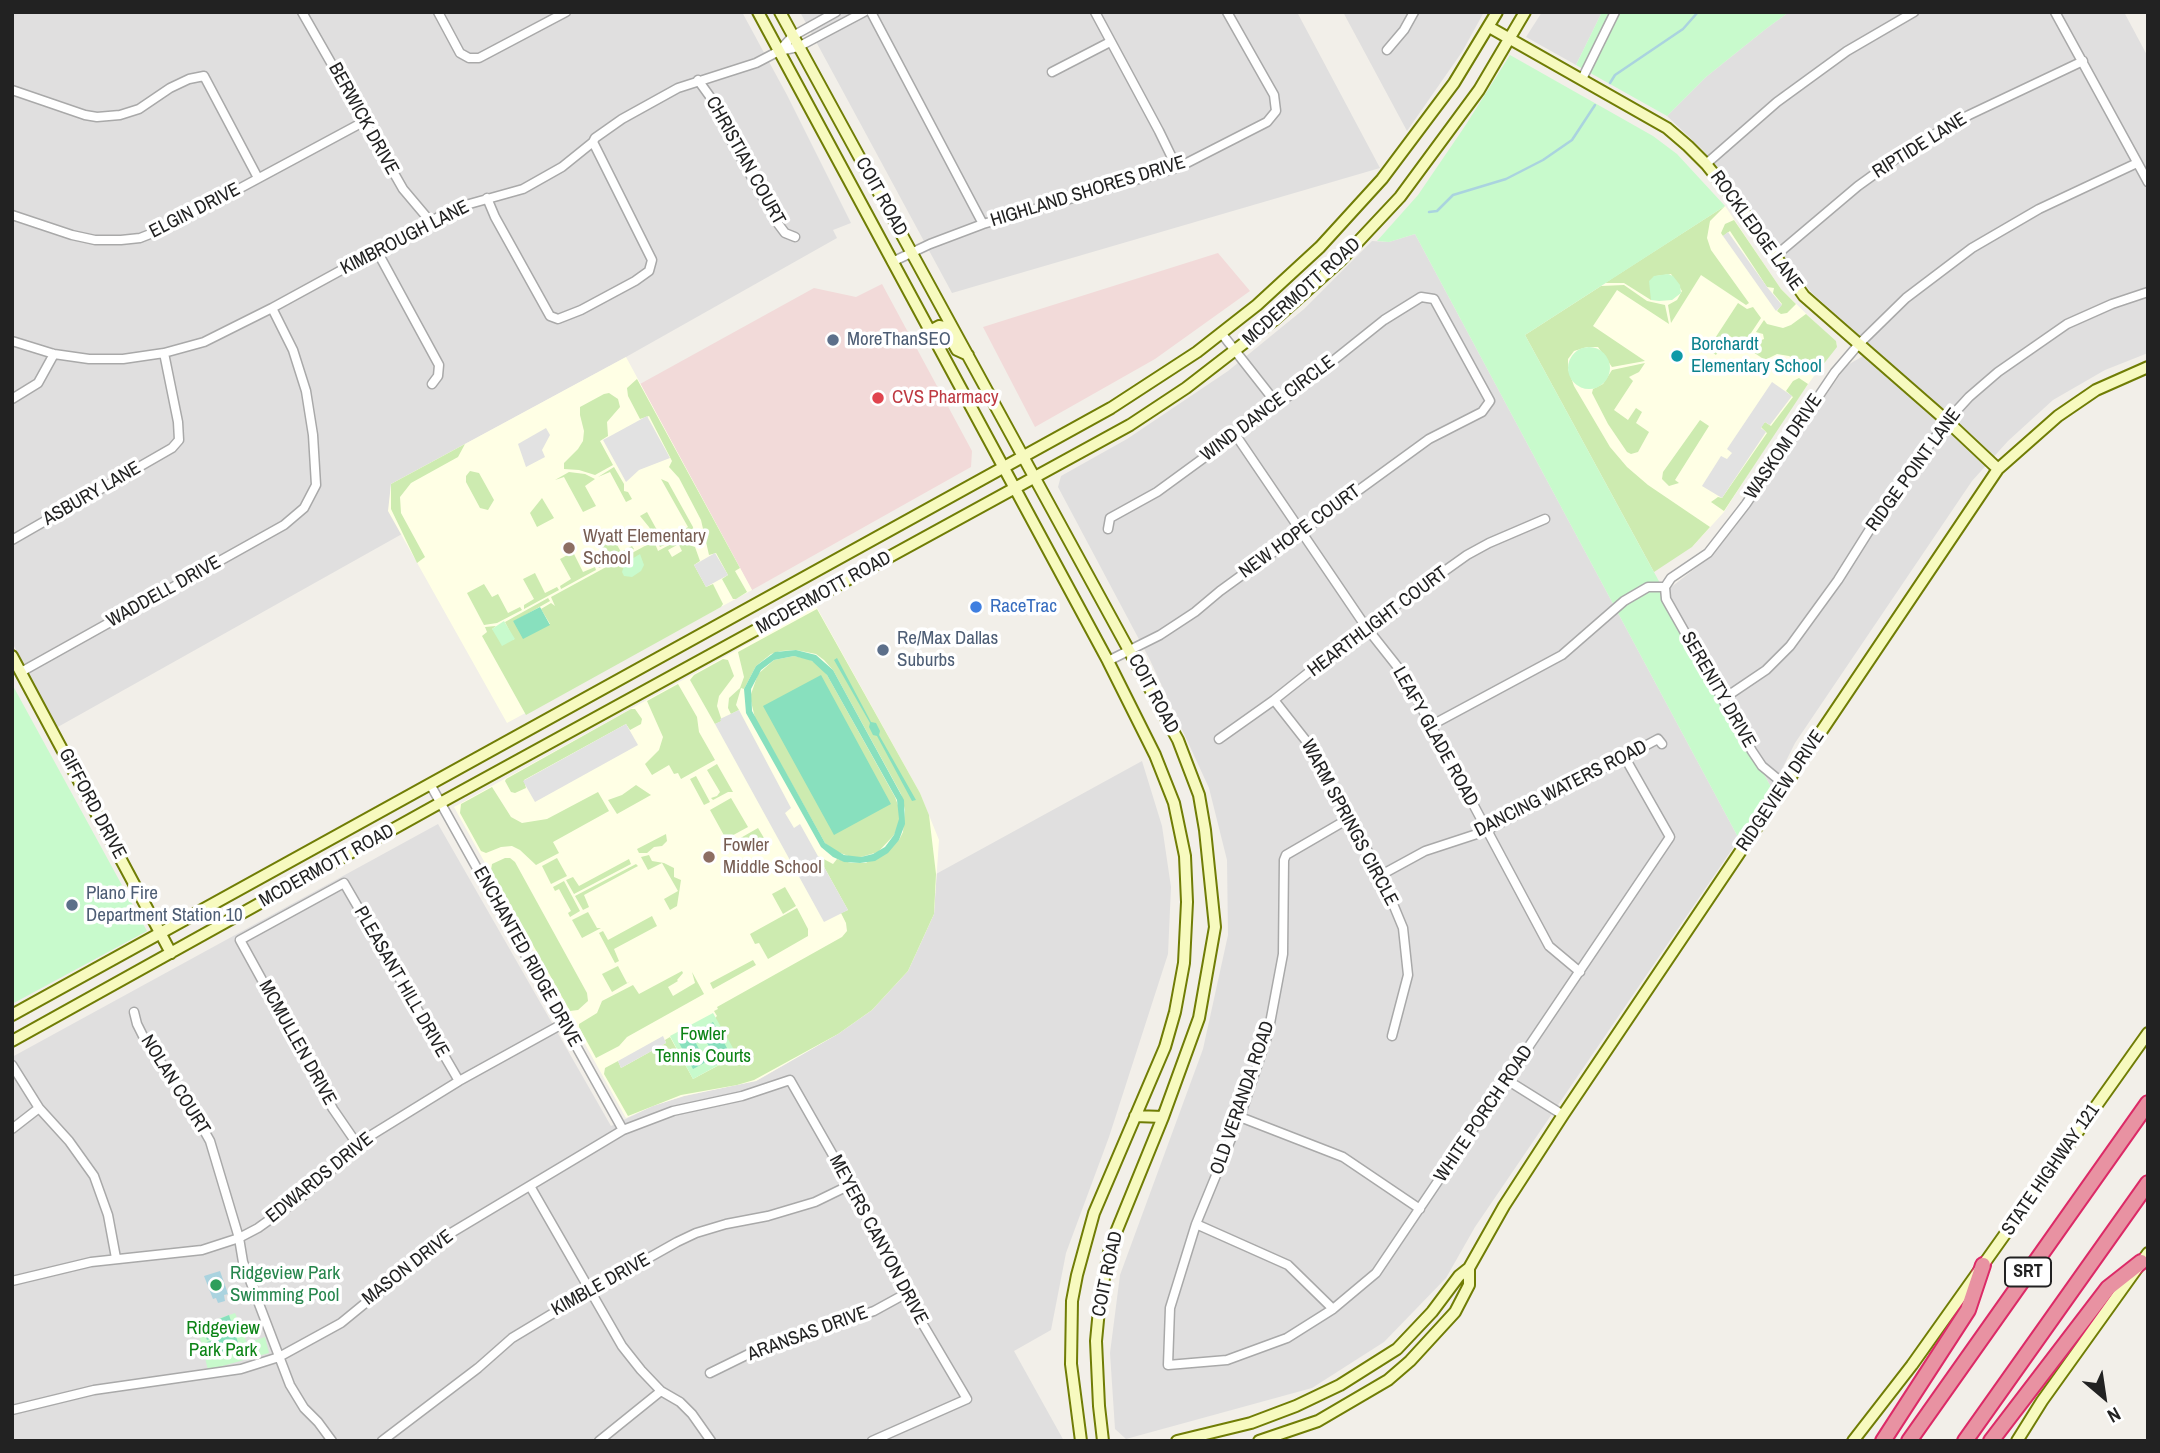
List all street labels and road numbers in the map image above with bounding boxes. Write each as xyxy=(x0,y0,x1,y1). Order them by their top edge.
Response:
street label: BERWICK DRIVE xyxy=(323,59,403,179)
street label: CHRISTIAN COURT xyxy=(700,93,790,229)
street label: RIPTIDE LANE xyxy=(1869,108,1971,184)
street label: HIGHLAND SHORES DRIVE xyxy=(988,151,1188,233)
street label: COIT ROAD xyxy=(850,154,912,240)
street label: ROCKLEDGE LANE xyxy=(1705,167,1807,295)
street label: ELGIN DRIVE xyxy=(146,178,244,244)
street label: KIMBROUGH LANE xyxy=(337,196,473,280)
street label: MCDERMOTT ROAD xyxy=(1238,233,1366,351)
street label: WIND DANCE CIRCLE xyxy=(1197,351,1339,467)
street label: WASKOM DRIVE xyxy=(1740,390,1828,504)
street label: RIDGE POINT LANE xyxy=(1862,404,1966,536)
street label: ASBURY LANE xyxy=(39,457,145,531)
street label: NEW HOPE COURT xyxy=(1235,480,1365,584)
street label: MCDERMOTT ROAD xyxy=(753,547,895,639)
street label: WADDELL DRIVE xyxy=(103,551,225,633)
street label: HEARTHLIGHT COURT xyxy=(1304,562,1452,682)
street label: SERENITY DRIVE xyxy=(1676,628,1760,752)
street label: COIT ROAD xyxy=(1123,650,1183,738)
street label: LEAFY GLADE ROAD xyxy=(1387,663,1483,811)
street label: RIDGEVIEW DRIVE xyxy=(1732,726,1830,856)
street label: WARM SPRINGS CIRCLE xyxy=(1296,736,1402,910)
street label: DANCING WATERS ROAD xyxy=(1471,736,1651,842)
street label: GIFFORD DRIVE xyxy=(53,745,131,863)
street label: MCDERMOTT ROAD xyxy=(256,820,398,912)
street label: ENCHANTED RIDGE DRIVE xyxy=(468,863,586,1051)
street label: PLEASANT HILL DRIVE xyxy=(348,902,454,1062)
street label: MCMULLEN DRIVE xyxy=(253,977,341,1109)
street label: OLD VERANDA ROAD xyxy=(1206,1018,1280,1178)
street label: NOLAN COURT xyxy=(135,1031,215,1139)
street label: WHITE PORCH ROAD xyxy=(1430,1041,1538,1187)
street label: STATE HIGHWAY 121 xyxy=(1997,1100,2105,1240)
street label: EDWARDS DRIVE xyxy=(262,1128,378,1228)
street label: MEYERS CANYON DRIVE xyxy=(824,1151,932,1329)
street label: MASON DRIVE xyxy=(358,1225,458,1311)
street label: COIT ROAD xyxy=(1088,1229,1128,1319)
street label: KIMBLE DRIVE xyxy=(548,1249,654,1321)
road number: SRT xyxy=(2005,1258,2051,1287)
street label: ARANSAS DRIVE xyxy=(745,1302,871,1366)

